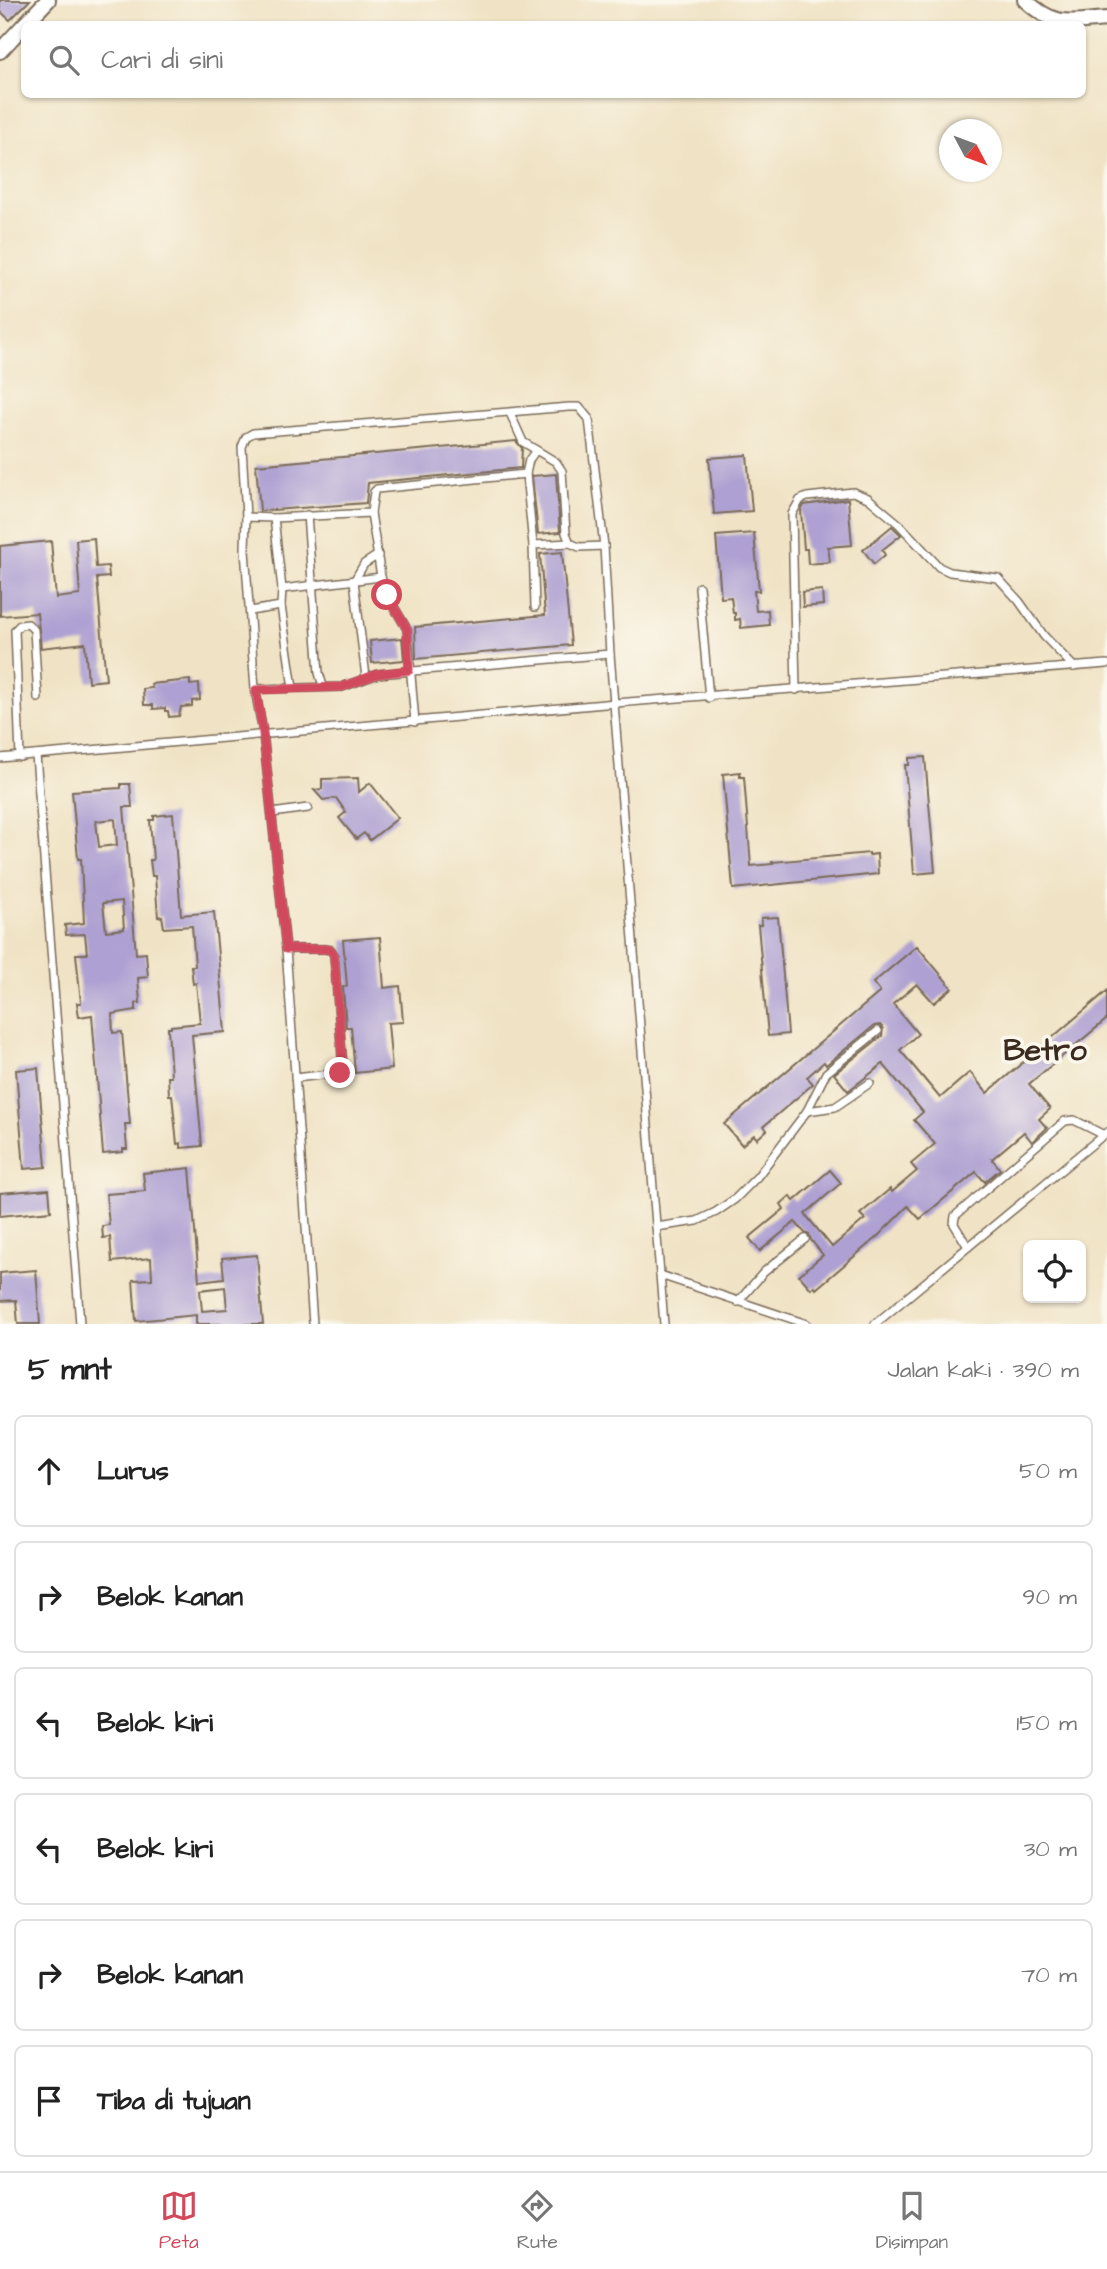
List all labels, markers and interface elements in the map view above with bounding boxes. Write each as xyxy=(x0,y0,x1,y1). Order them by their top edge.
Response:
search box xyxy=(21,21,1086,98)
icon: search xyxy=(45,41,83,79)
text: Cari di sini xyxy=(101,42,223,78)
north arrow xyxy=(939,119,1002,182)
route start xyxy=(371,579,402,610)
district label: Betro xyxy=(1003,1030,1087,1072)
route end xyxy=(324,1057,355,1088)
map controls xyxy=(1023,1240,1086,1303)
button: locate xyxy=(1023,1240,1086,1303)
text: 5 mnt xyxy=(28,1349,112,1391)
text: Jalan kaki · 390 m xyxy=(888,1354,1079,1386)
icon: ahead xyxy=(30,1452,68,1490)
text: Lurus xyxy=(97,1453,169,1489)
text: 50 m xyxy=(1019,1455,1077,1487)
icon: right xyxy=(30,1578,68,1616)
text: Belok kanan xyxy=(97,1579,243,1615)
text: 90 m xyxy=(1022,1581,1077,1613)
icon: left xyxy=(30,1704,68,1742)
text: Belok kiri xyxy=(97,1705,213,1741)
text: 150 m xyxy=(1016,1707,1077,1739)
icon: left xyxy=(30,1830,68,1868)
text: Belok kiri xyxy=(97,1831,213,1867)
text: 30 m xyxy=(1024,1833,1077,1865)
icon: right xyxy=(30,1956,68,1994)
text: Belok kanan xyxy=(97,1957,243,1993)
text: 70 m xyxy=(1021,1959,1077,1991)
icon: arrive xyxy=(30,2082,68,2120)
text: Tiba di tujuan xyxy=(97,2083,251,2119)
tab: Peta xyxy=(159,2187,199,2256)
tab: Rute xyxy=(517,2187,558,2256)
tab: Disimpan xyxy=(876,2187,948,2256)

